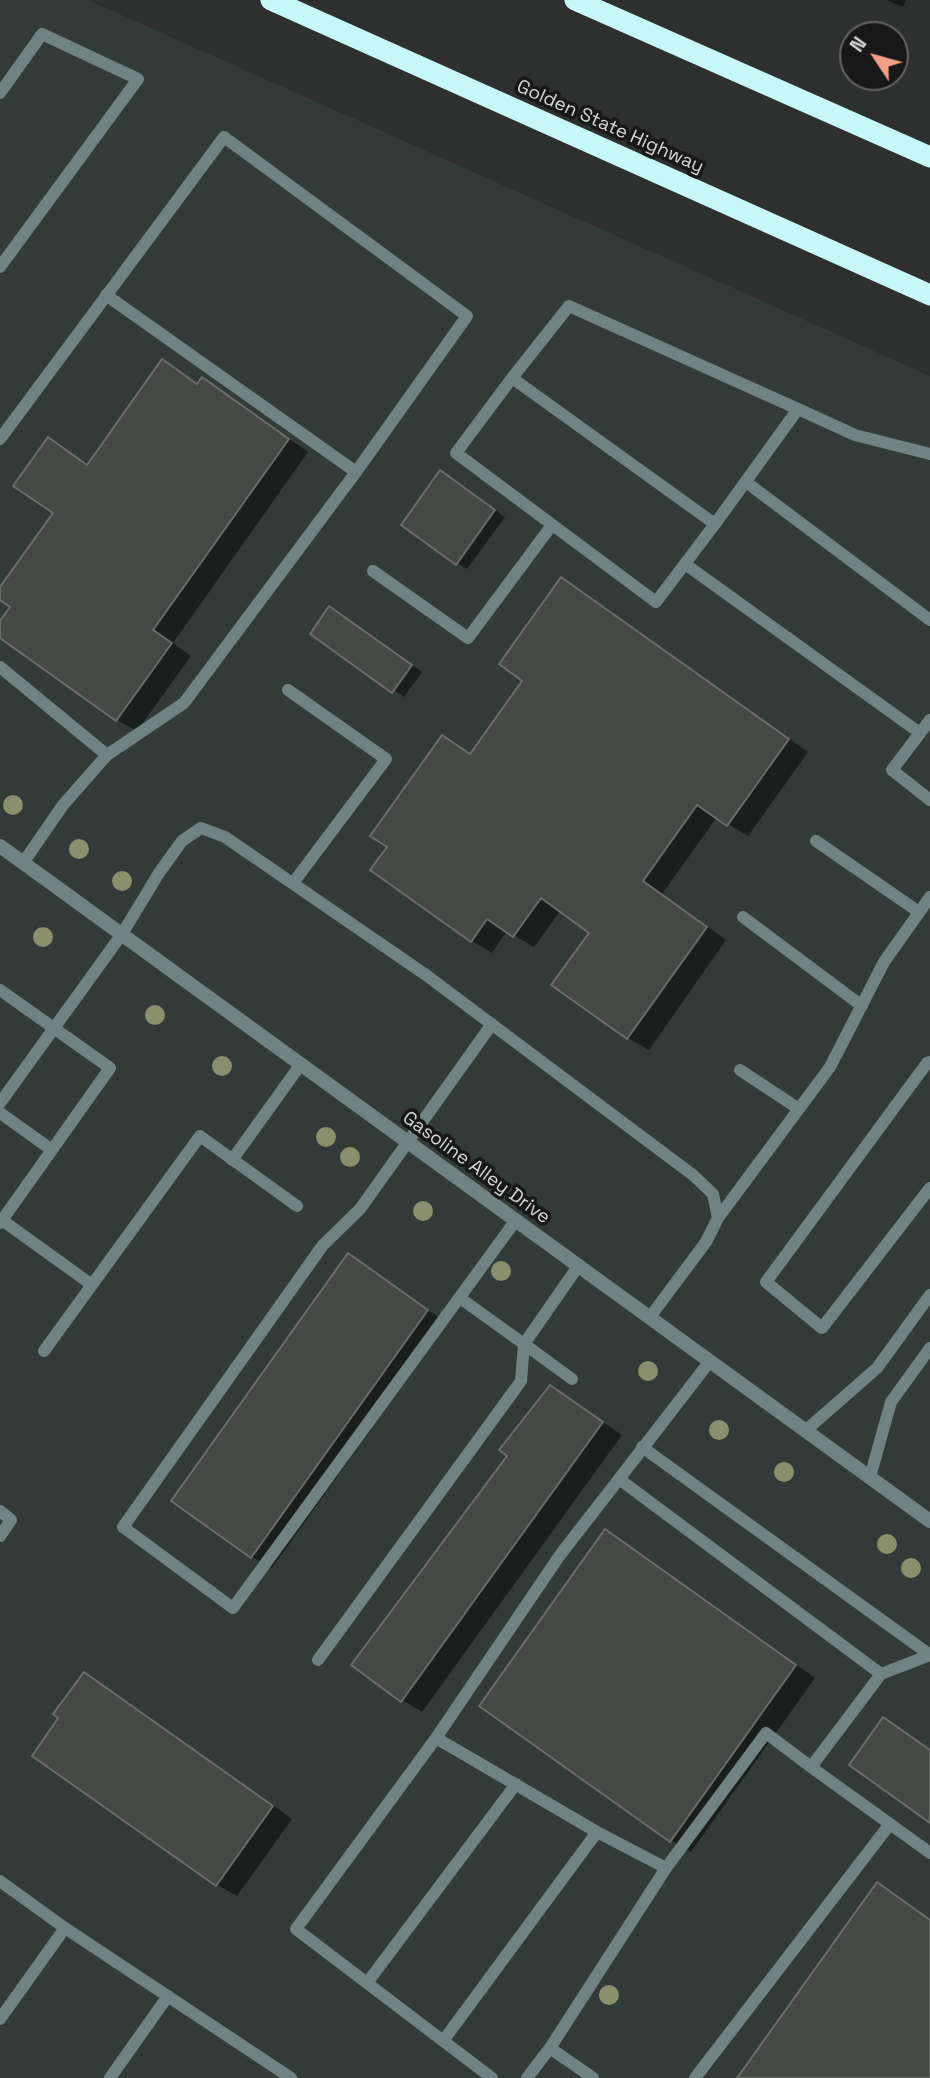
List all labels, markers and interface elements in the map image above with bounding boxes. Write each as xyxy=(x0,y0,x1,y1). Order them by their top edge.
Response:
north arrow xyxy=(839,21,909,91)
text: N xyxy=(844,32,872,57)
street label: Golden State Highway xyxy=(513,75,707,179)
street label: Gasoline Alley Drive xyxy=(398,1107,554,1229)

